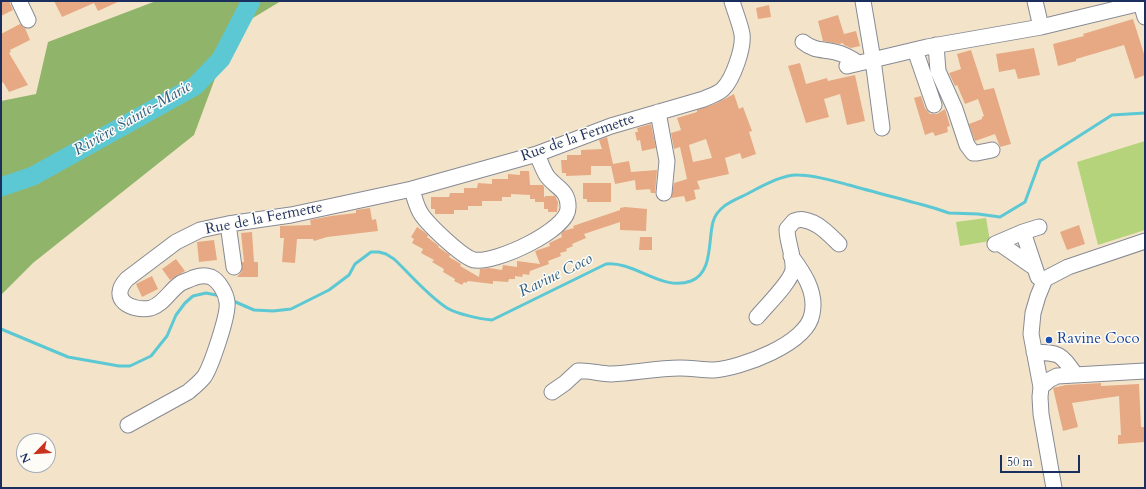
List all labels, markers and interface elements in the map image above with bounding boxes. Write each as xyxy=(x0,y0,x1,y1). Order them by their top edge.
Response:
water label: Rivière Sainte-Marie xyxy=(71,77,195,161)
street label: Rue de la Fermette xyxy=(519,110,637,166)
street label: Rue de la Fermette xyxy=(204,199,324,239)
water label: Ravine Coco xyxy=(516,250,596,302)
place label: Ravine Coco xyxy=(1057,331,1140,349)
marker: Ravine Coco xyxy=(1044,335,1054,345)
north arrow xyxy=(16,433,56,473)
scale bar xyxy=(1002,447,1082,473)
text: N xyxy=(17,450,34,465)
text: 50 m xyxy=(1007,454,1033,470)

